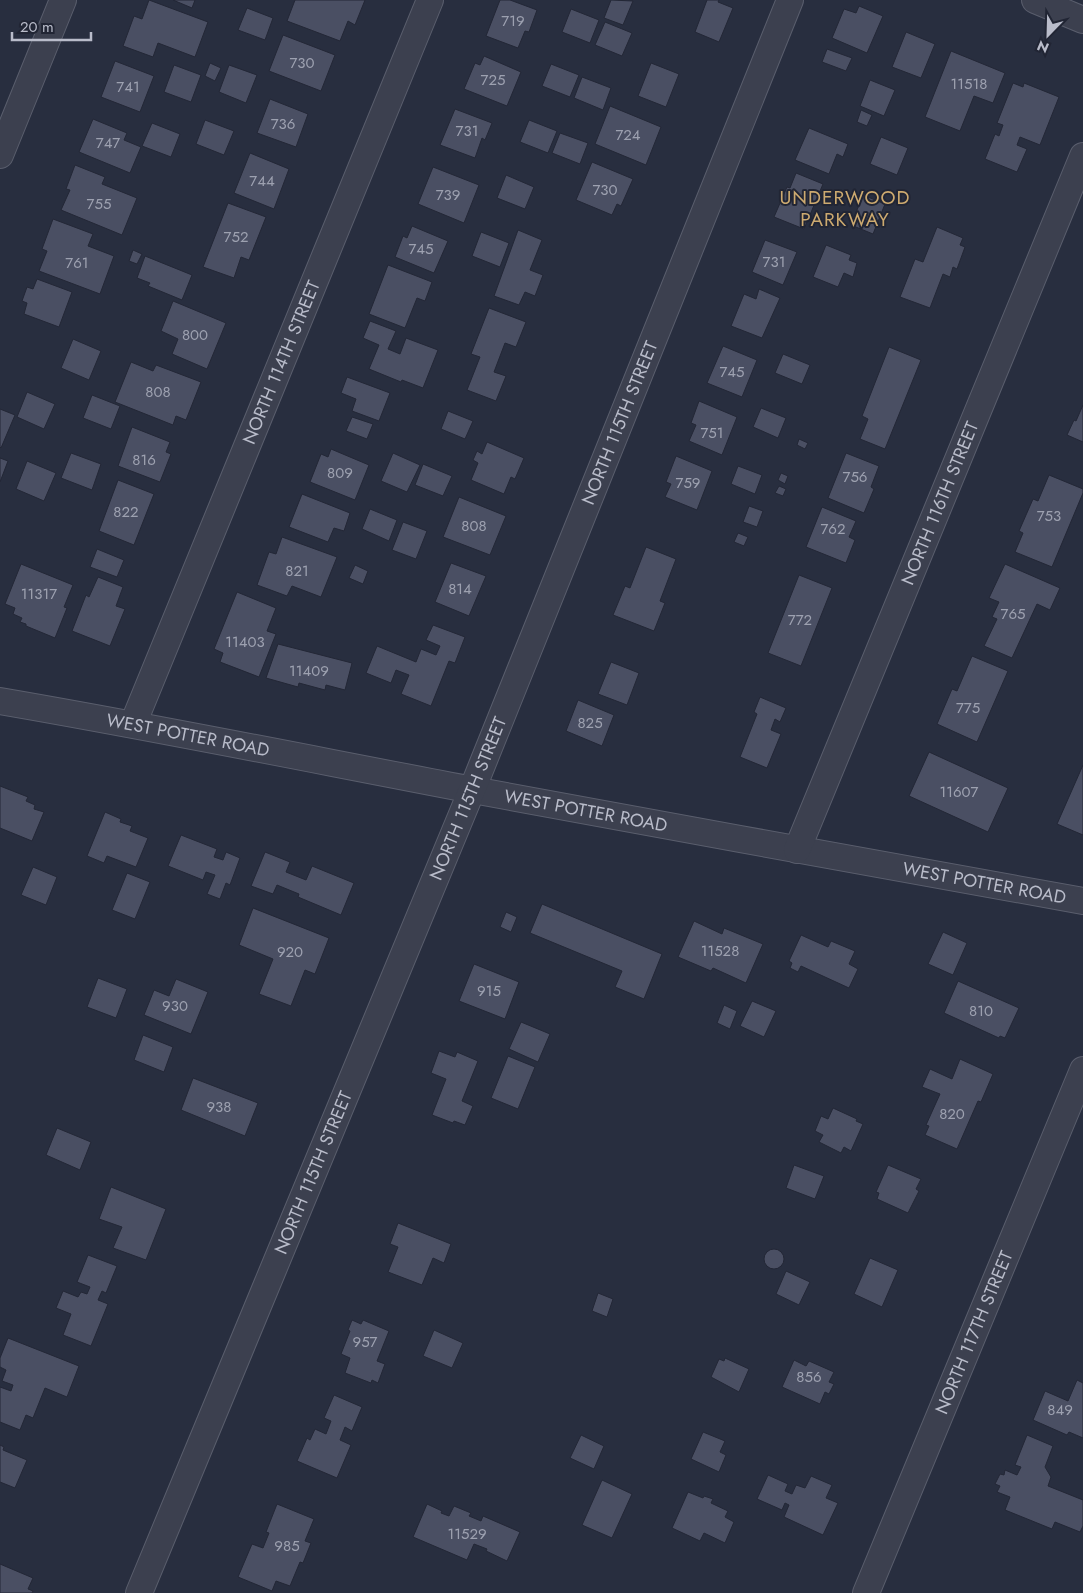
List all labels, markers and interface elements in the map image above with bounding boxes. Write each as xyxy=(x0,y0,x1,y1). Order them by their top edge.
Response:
scale bar xyxy=(12,10,91,42)
house number: 719 xyxy=(501,10,525,32)
north arrow xyxy=(1023,10,1073,60)
text: 20 m xyxy=(20,16,54,38)
text: N xyxy=(1034,36,1052,58)
house number: 730 xyxy=(289,52,315,74)
house number: 725 xyxy=(481,69,505,91)
house number: 11518 xyxy=(951,73,987,95)
house number: 741 xyxy=(116,76,140,98)
house number: 736 xyxy=(271,113,295,135)
house number: 731 xyxy=(456,120,478,142)
house number: 724 xyxy=(615,124,641,146)
house number: 747 xyxy=(96,132,120,154)
house number: 744 xyxy=(249,170,275,192)
house number: 730 xyxy=(592,179,618,201)
house number: 739 xyxy=(436,184,460,206)
district label: UNDERWOOD PARKWAY xyxy=(779,184,911,233)
house number: 755 xyxy=(87,193,111,215)
house number: 752 xyxy=(224,226,248,248)
house number: 745 xyxy=(408,238,434,260)
house number: 731 xyxy=(763,251,785,273)
house number: 761 xyxy=(65,252,89,274)
street label: NORTH 114TH STREET xyxy=(236,276,327,448)
house number: 800 xyxy=(182,324,208,346)
street label: NORTH 115TH STREET xyxy=(575,337,665,509)
house number: 745 xyxy=(719,361,745,383)
house number: 808 xyxy=(145,381,171,403)
street label: NORTH 116TH STREET xyxy=(895,417,985,589)
house number: 751 xyxy=(700,422,724,444)
house number: 816 xyxy=(132,449,156,471)
house number: 809 xyxy=(327,462,353,484)
house number: 756 xyxy=(843,466,867,488)
house number: 759 xyxy=(676,472,700,494)
house number: 822 xyxy=(113,501,139,523)
house number: 753 xyxy=(1037,505,1061,527)
house number: 808 xyxy=(461,515,487,537)
house number: 762 xyxy=(820,518,846,540)
house number: 821 xyxy=(285,560,309,582)
house number: 814 xyxy=(448,578,472,600)
house number: 11317 xyxy=(21,583,57,605)
house number: 765 xyxy=(1001,603,1025,625)
house number: 772 xyxy=(788,609,812,631)
house number: 11403 xyxy=(225,631,265,653)
house number: 11409 xyxy=(289,660,329,682)
house number: 775 xyxy=(956,697,980,719)
street label: WEST POTTER ROAD xyxy=(104,707,272,763)
street label: NORTH 115TH STREET xyxy=(423,712,513,884)
house number: 825 xyxy=(577,712,603,734)
house number: 11607 xyxy=(939,781,979,803)
street label: WEST POTTER ROAD xyxy=(502,783,669,839)
street label: WEST POTTER ROAD xyxy=(901,856,1068,911)
house number: 11528 xyxy=(701,940,739,962)
house number: 920 xyxy=(277,941,303,963)
house number: 915 xyxy=(477,980,501,1002)
house number: 930 xyxy=(162,995,188,1017)
house number: 810 xyxy=(969,1000,993,1022)
street label: NORTH 115TH STREET xyxy=(268,1087,359,1258)
house number: 938 xyxy=(206,1096,232,1118)
house number: 820 xyxy=(939,1103,965,1125)
street label: NORTH 117TH STREET xyxy=(929,1246,1020,1418)
house number: 957 xyxy=(353,1331,378,1353)
house number: 856 xyxy=(796,1366,822,1388)
house number: 849 xyxy=(1047,1399,1073,1421)
house number: 11529 xyxy=(447,1523,487,1545)
house number: 985 xyxy=(274,1535,300,1557)

